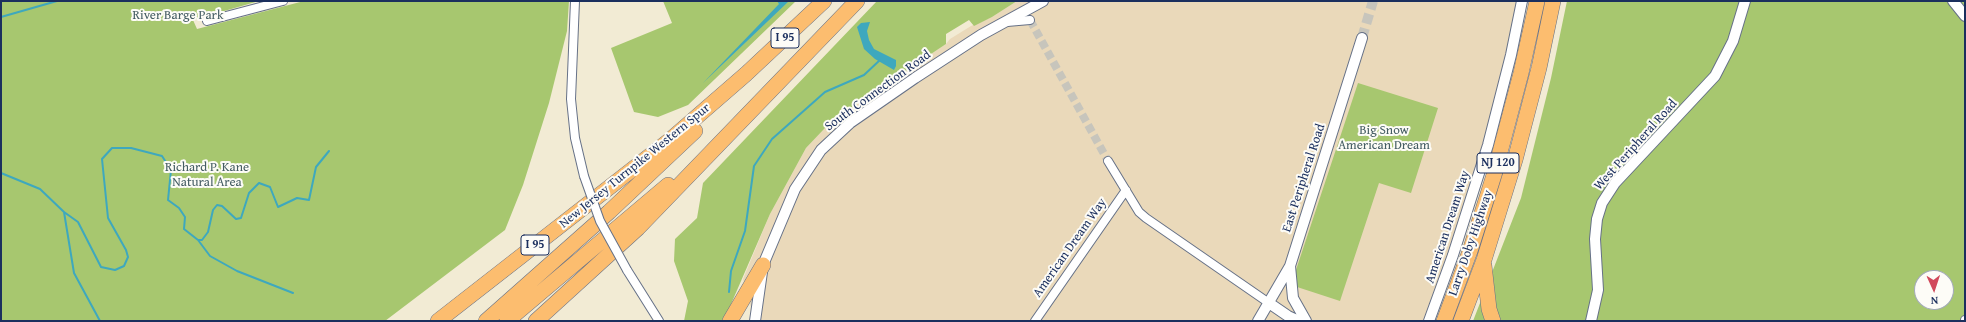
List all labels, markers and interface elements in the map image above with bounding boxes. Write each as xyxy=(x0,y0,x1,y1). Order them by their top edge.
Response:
park label: River Barge Park xyxy=(132,8,224,24)
road number: I 95 xyxy=(771,28,799,48)
street label: South Connection Road xyxy=(822,47,934,135)
street label: West Peripheral Road xyxy=(1591,96,1681,194)
street label: New Jersey Turnpike Western Spur xyxy=(556,100,714,232)
street label: East Peripheral Road xyxy=(1279,122,1329,234)
park label: Big Snow American Dream xyxy=(1338,123,1430,154)
road number: NJ 120 xyxy=(1477,153,1519,173)
park label: Richard P. Kane Natural Area xyxy=(165,160,249,191)
street label: American Dream Way xyxy=(1422,169,1474,285)
street label: Larry Doby Highway xyxy=(1446,188,1496,298)
street label: American Dream Way xyxy=(1030,195,1110,301)
road number: I 95 xyxy=(521,235,549,255)
north arrow xyxy=(1914,270,1954,310)
text: N xyxy=(1930,293,1939,309)

